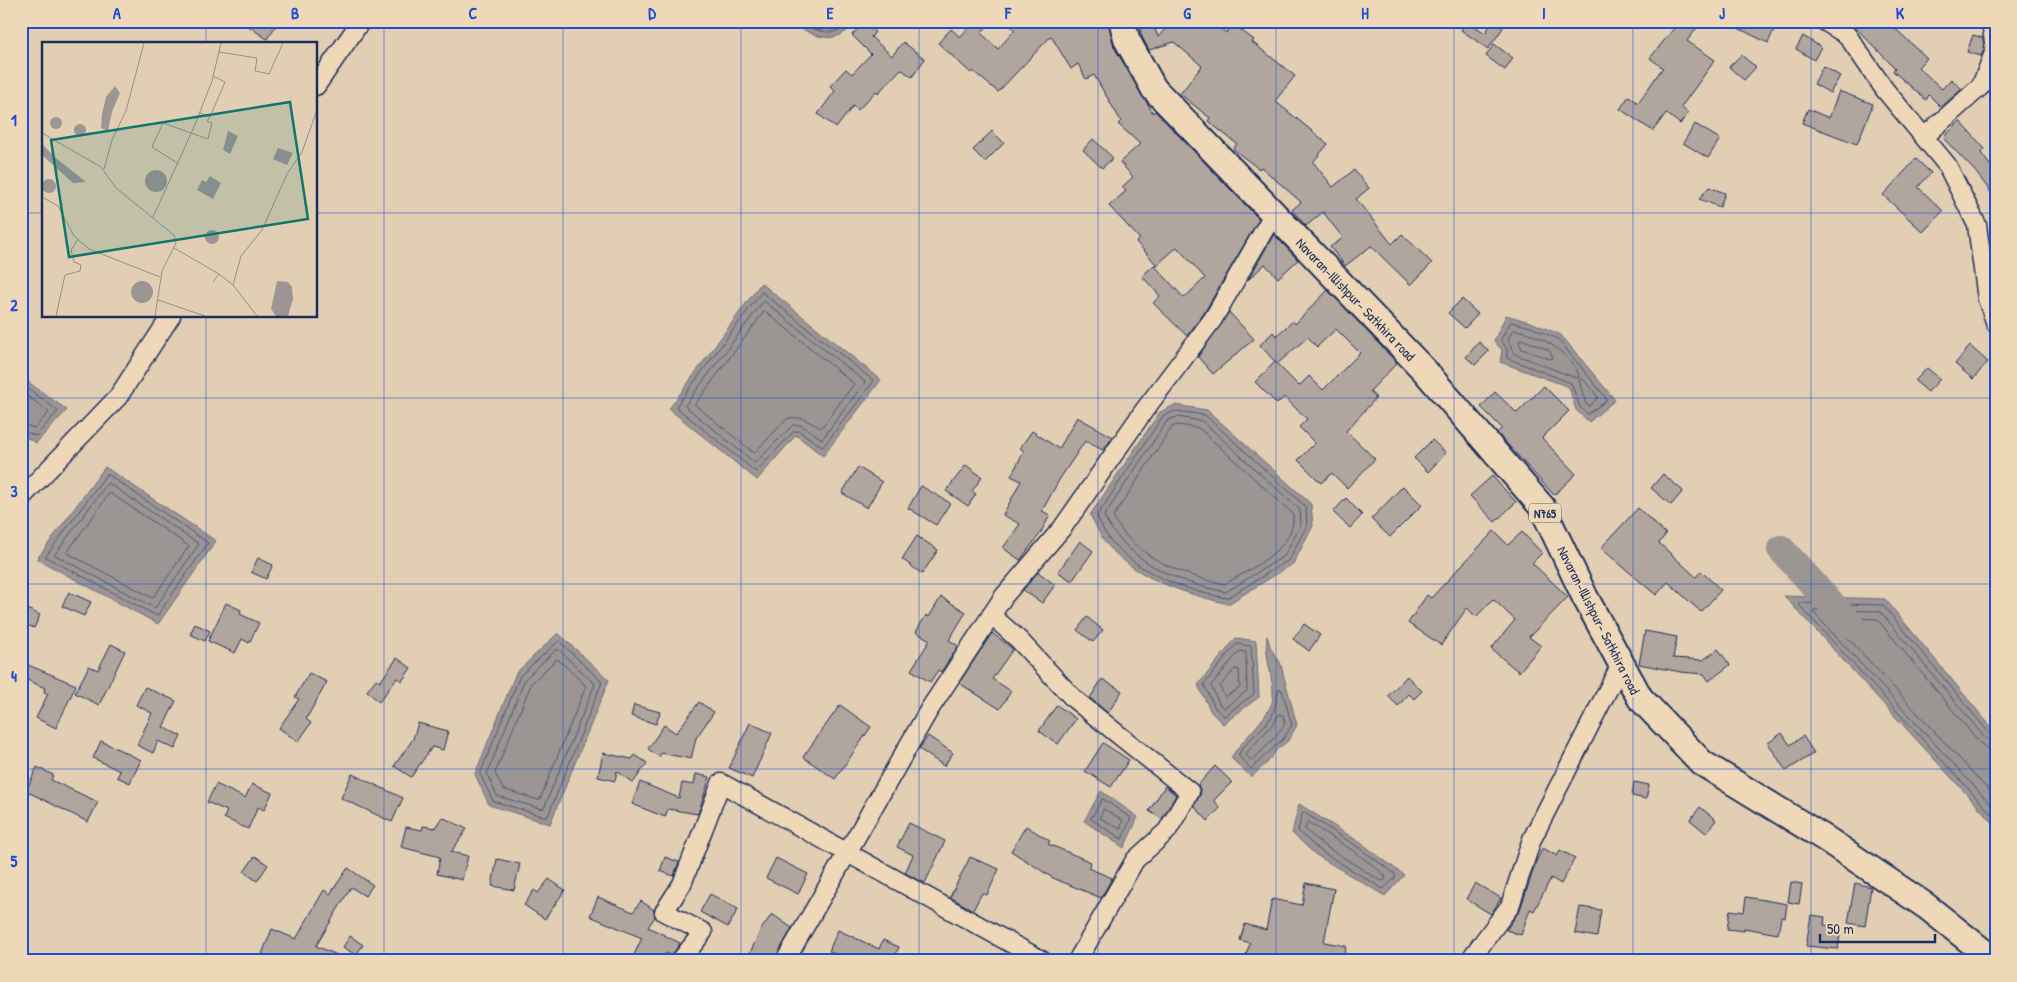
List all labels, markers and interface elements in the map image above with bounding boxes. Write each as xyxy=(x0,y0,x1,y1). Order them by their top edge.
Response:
text: A xyxy=(113,2,121,24)
text: B xyxy=(291,2,299,24)
text: C xyxy=(469,2,478,24)
text: D xyxy=(648,2,656,24)
text: E xyxy=(826,2,834,24)
text: F xyxy=(1004,2,1012,24)
text: G xyxy=(1183,2,1191,24)
text: H xyxy=(1361,2,1369,24)
text: I xyxy=(1542,2,1546,24)
text: J xyxy=(1719,2,1725,24)
text: K xyxy=(1896,2,1905,24)
inset map xyxy=(42,42,318,318)
text: 1 xyxy=(11,109,17,131)
street label: Navaran-Illishpur- Satkhira road xyxy=(1291,233,1420,366)
text: 2 xyxy=(10,294,18,316)
text: 3 xyxy=(10,480,18,502)
road number: N765 xyxy=(1529,503,1561,522)
street label: Navaran-Illishpur- Satkhira road xyxy=(1552,543,1645,698)
text: 4 xyxy=(11,665,17,687)
text: 5 xyxy=(11,850,18,872)
scale bar xyxy=(1820,912,1934,944)
text: 50 m xyxy=(1827,918,1854,939)

